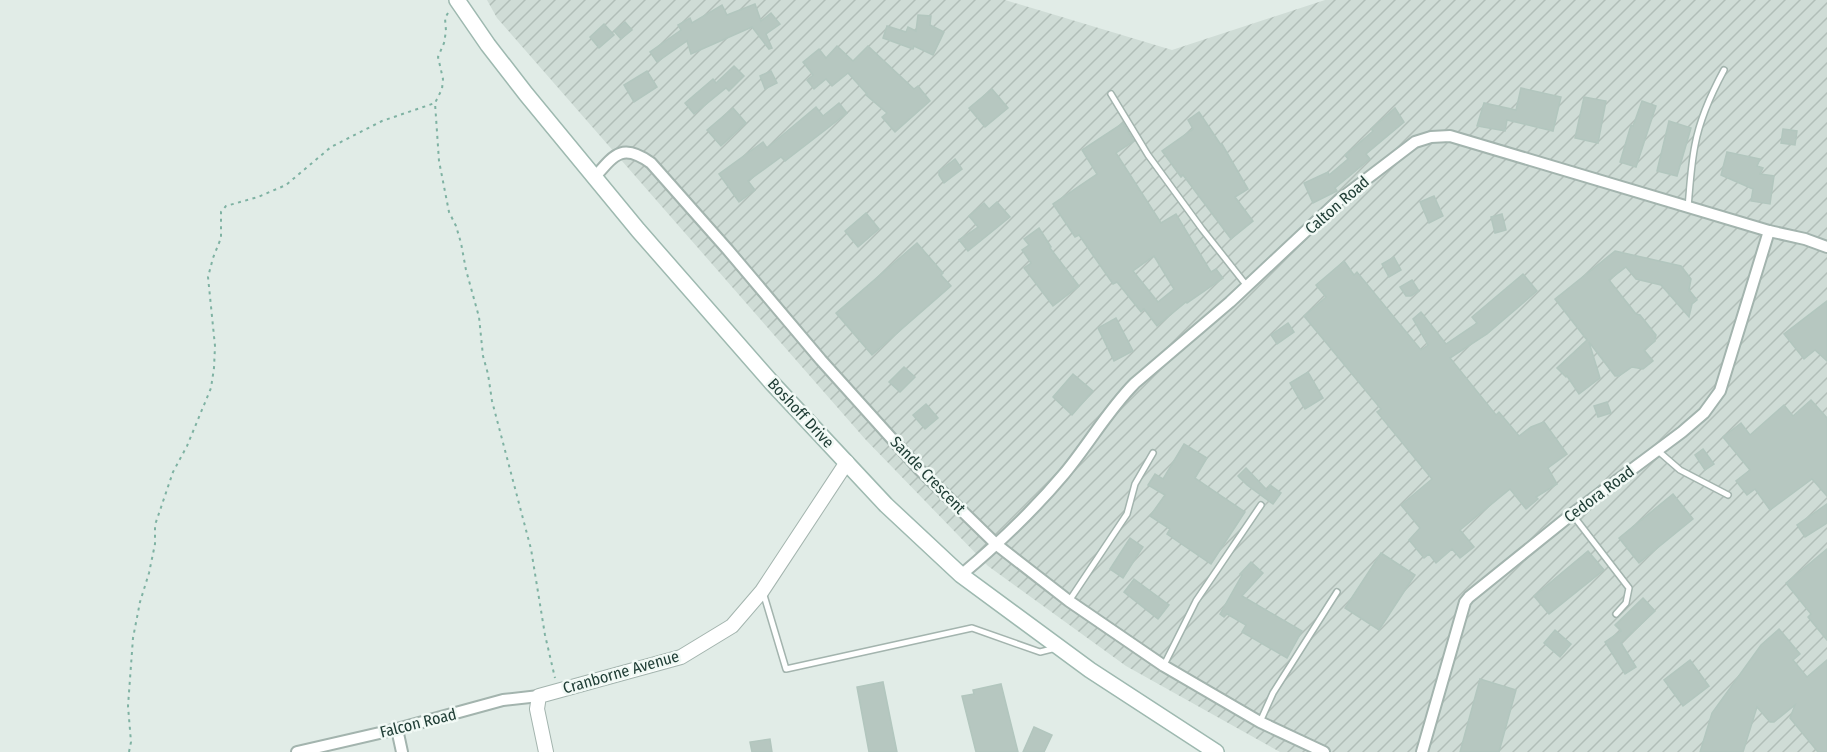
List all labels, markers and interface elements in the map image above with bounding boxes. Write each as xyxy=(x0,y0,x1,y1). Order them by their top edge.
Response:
street label: Calton Road xyxy=(1301,172,1373,238)
street label: Boshoff Drive xyxy=(764,374,838,452)
street label: Sande Crescent xyxy=(886,432,970,518)
street label: Cedora Road xyxy=(1560,462,1638,526)
street label: Cranborne Avenue xyxy=(561,646,681,698)
street label: Falcon Road xyxy=(378,704,458,742)

